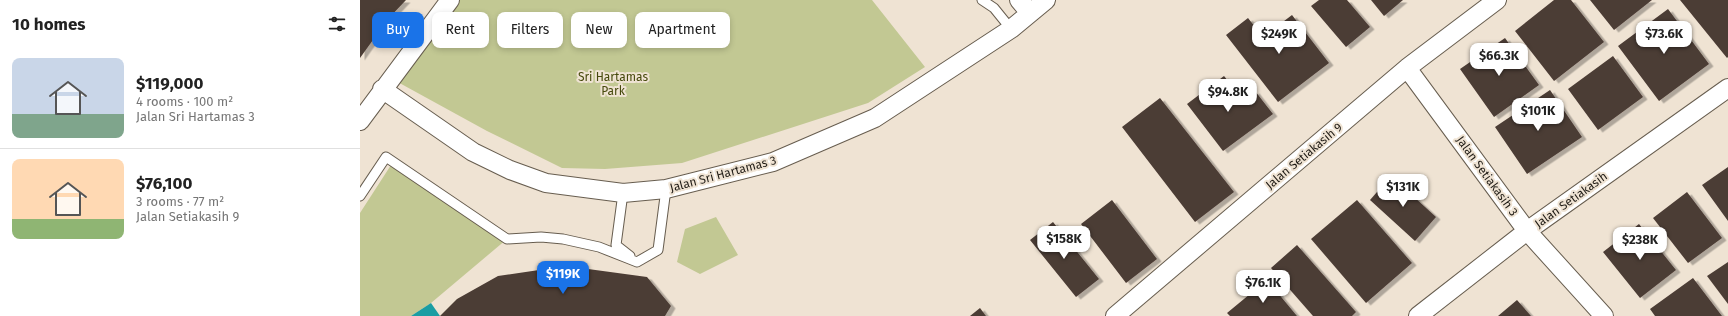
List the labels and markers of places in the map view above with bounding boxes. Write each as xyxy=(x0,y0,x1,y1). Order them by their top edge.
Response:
pin: $249K xyxy=(1251,21,1307,55)
pin: $73.6K xyxy=(1631,21,1697,55)
pin: $66.3K xyxy=(1466,43,1532,77)
pin: $94.8K xyxy=(1195,79,1261,113)
pin: $101K xyxy=(1510,98,1566,132)
pin: $131K xyxy=(1375,174,1431,208)
pin: $158K xyxy=(1036,226,1092,260)
pin: $238K xyxy=(1612,227,1668,261)
pin: $119K xyxy=(535,261,591,295)
pin: $76.1K xyxy=(1230,270,1296,304)

